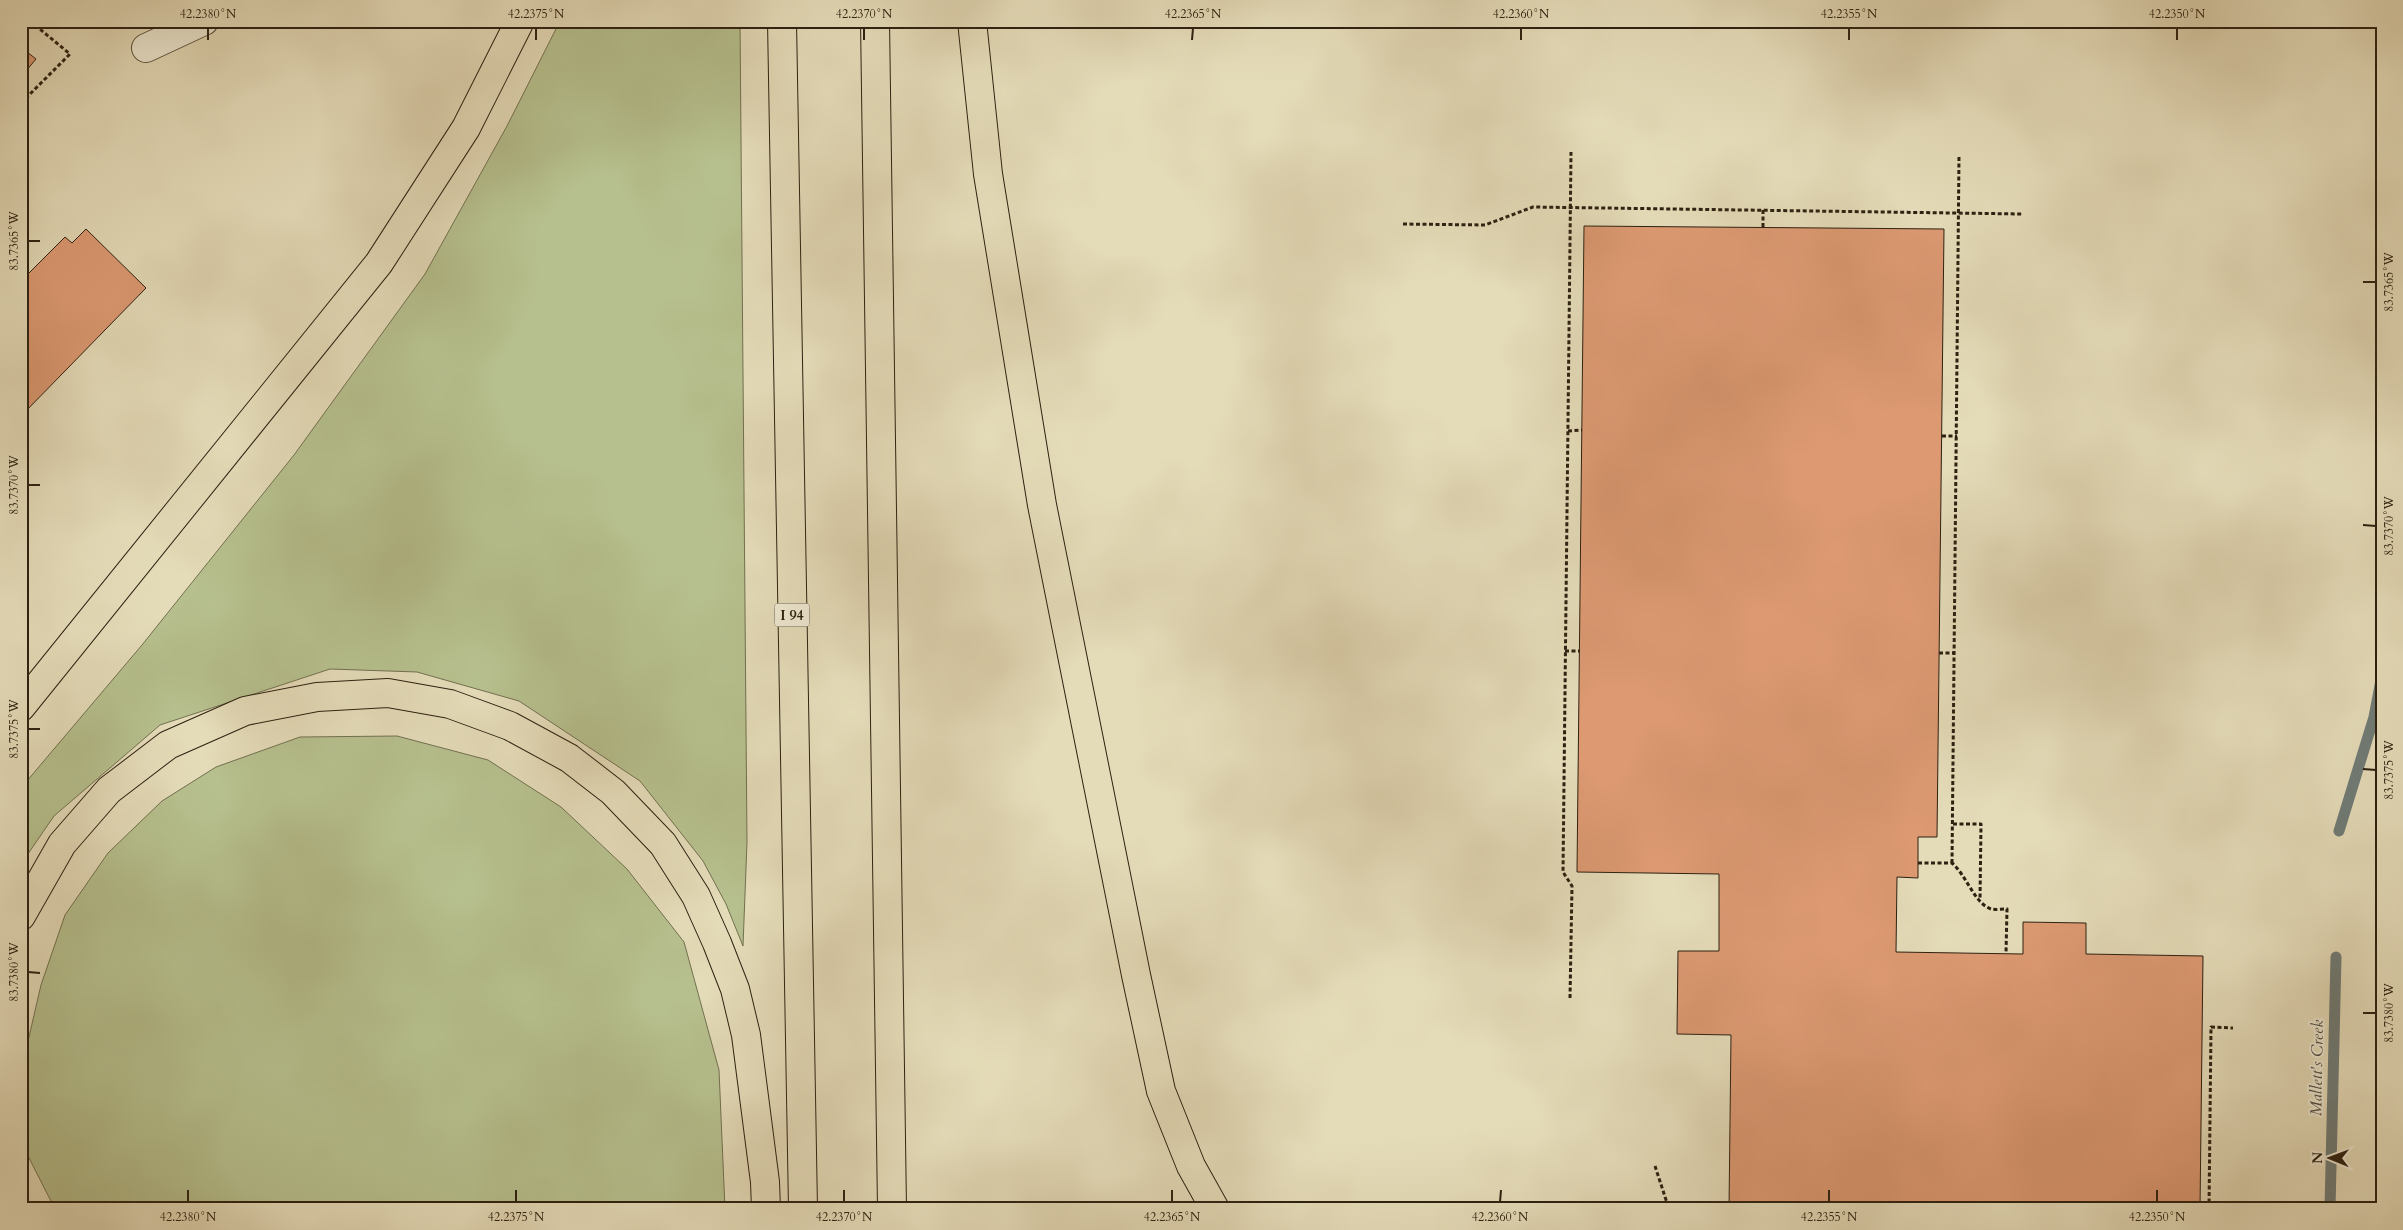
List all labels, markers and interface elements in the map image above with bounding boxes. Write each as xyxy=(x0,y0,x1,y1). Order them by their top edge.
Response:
text: 42.2380°N xyxy=(180,6,237,22)
text: 42.2375°N xyxy=(508,6,565,22)
text: 42.2370°N xyxy=(836,6,893,22)
text: 42.2365°N xyxy=(1165,6,1222,22)
text: 42.2360°N xyxy=(1493,6,1550,22)
text: 42.2355°N xyxy=(1821,6,1878,22)
text: 42.2350°N xyxy=(2149,6,2206,22)
text: 83.7365°W xyxy=(6,211,22,271)
text: 83.7365°W xyxy=(2381,252,2397,312)
text: 83.7370°W xyxy=(6,455,22,515)
text: 83.7370°W xyxy=(2381,496,2397,556)
road number: I 94 xyxy=(774,604,810,626)
text: 83.7375°W xyxy=(6,699,22,759)
text: 83.7375°W xyxy=(2381,740,2397,800)
text: 83.7380°W xyxy=(6,942,22,1002)
text: 83.7380°W xyxy=(2381,983,2397,1043)
water label: Mallett's Creek xyxy=(2305,1020,2329,1116)
north arrow xyxy=(2306,1132,2356,1182)
text: N xyxy=(2308,1152,2327,1164)
text: 42.2380°N xyxy=(160,1209,217,1225)
text: 42.2375°N xyxy=(488,1209,545,1225)
text: 42.2370°N xyxy=(816,1209,873,1225)
text: 42.2365°N xyxy=(1144,1209,1201,1225)
text: 42.2360°N xyxy=(1472,1209,1529,1225)
text: 42.2355°N xyxy=(1801,1209,1858,1225)
text: 42.2350°N xyxy=(2129,1209,2186,1225)

